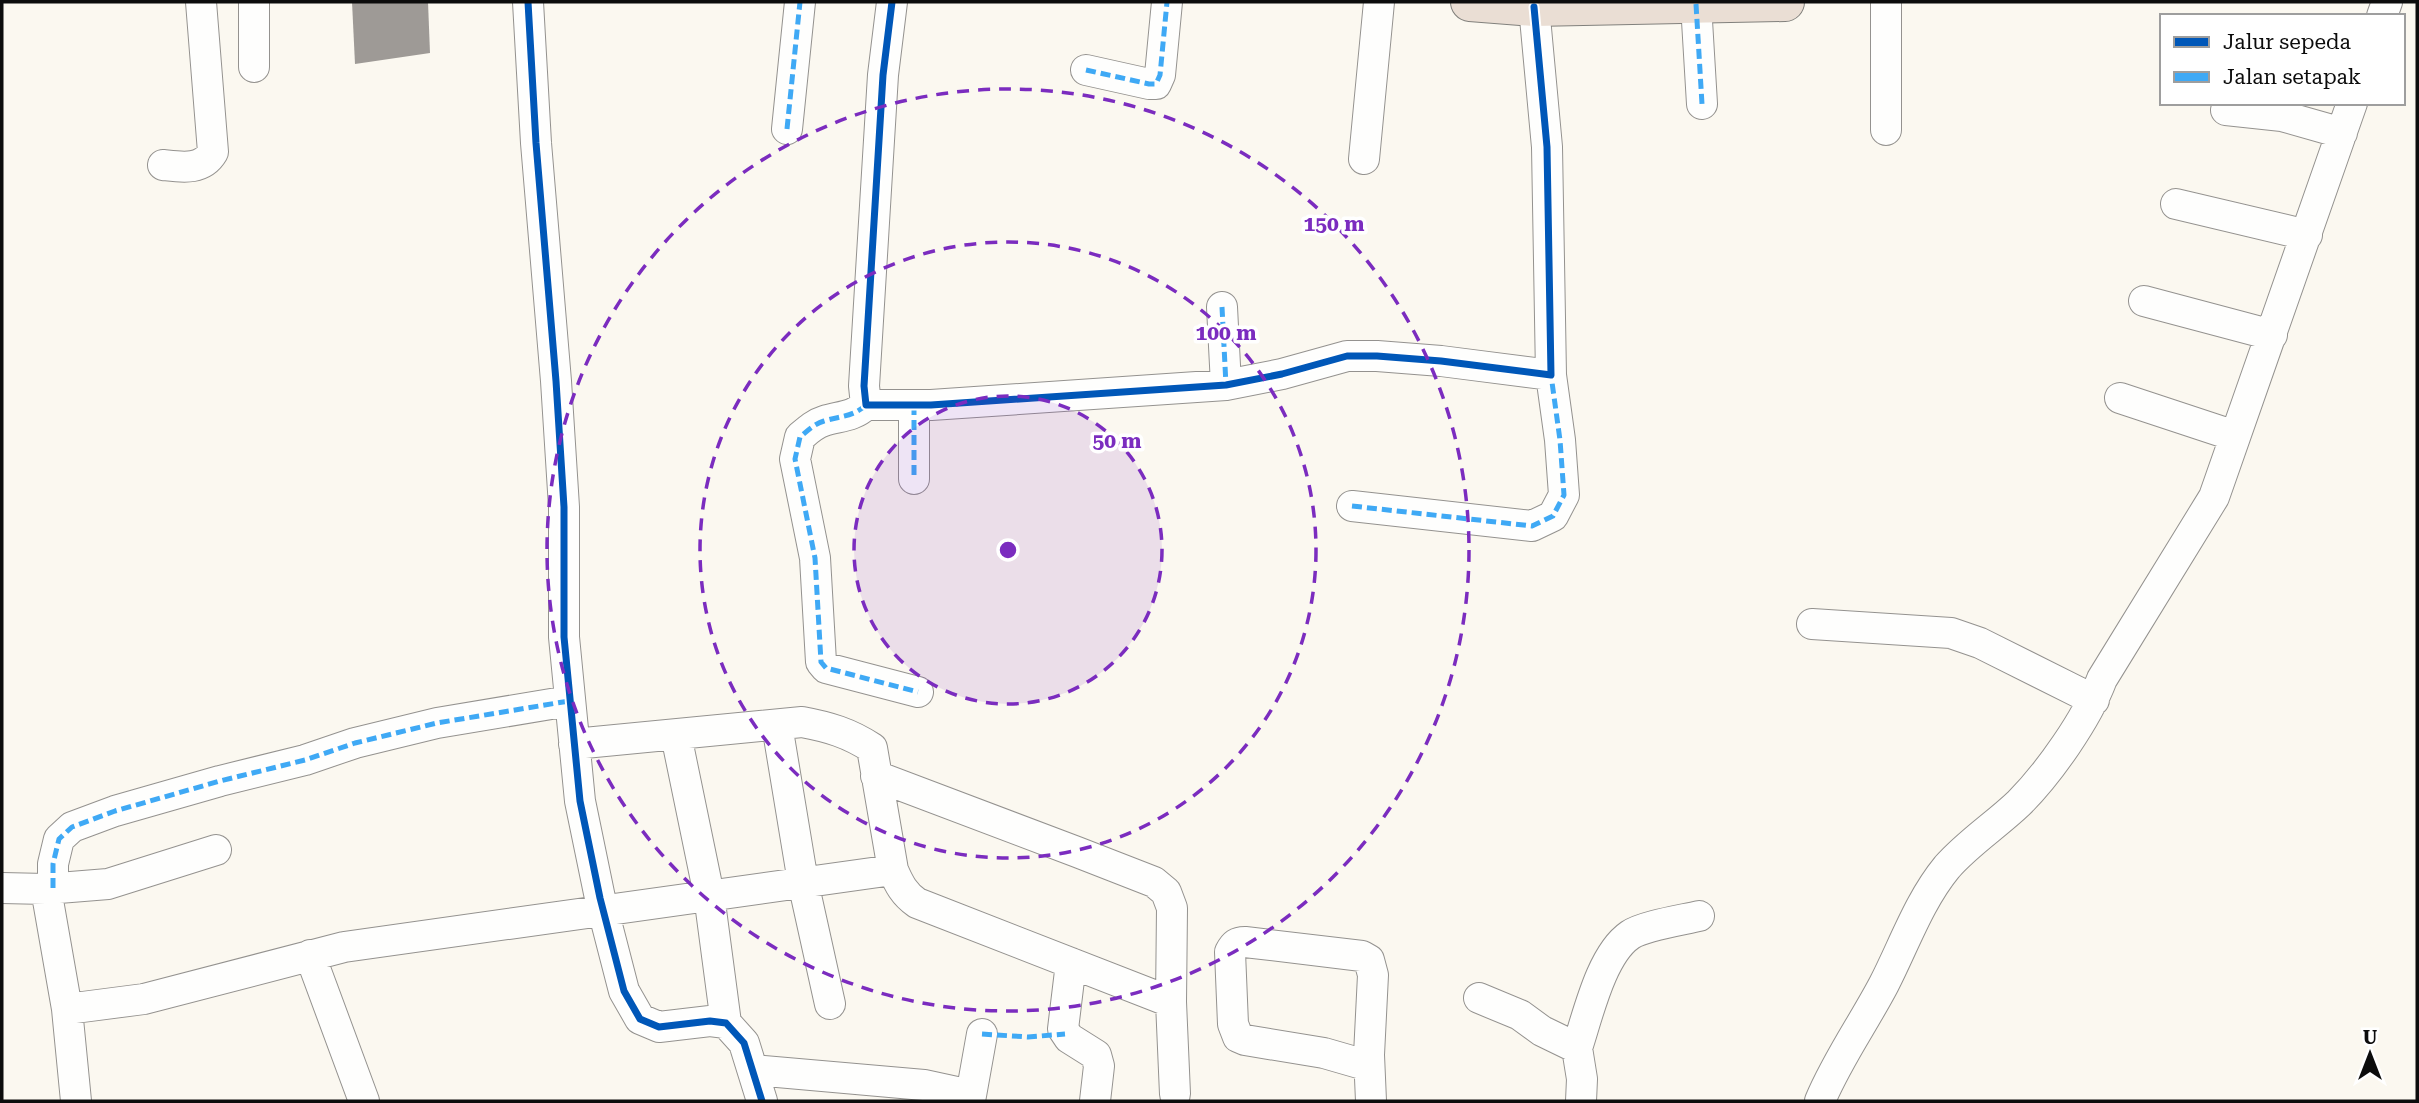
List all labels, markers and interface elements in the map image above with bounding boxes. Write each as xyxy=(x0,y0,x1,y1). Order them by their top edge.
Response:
legend xyxy=(2160,14,2405,105)
text: Jalur sepeda xyxy=(2223,30,2351,54)
text: Jalan setapak xyxy=(2223,65,2361,89)
text: 150 m xyxy=(1304,212,1364,236)
text: 100 m xyxy=(1196,321,1256,345)
text: 50 m xyxy=(1092,429,1142,453)
centre of rings xyxy=(996,538,1020,562)
north arrow xyxy=(2335,1019,2405,1089)
text: U xyxy=(2363,1026,2378,1049)

